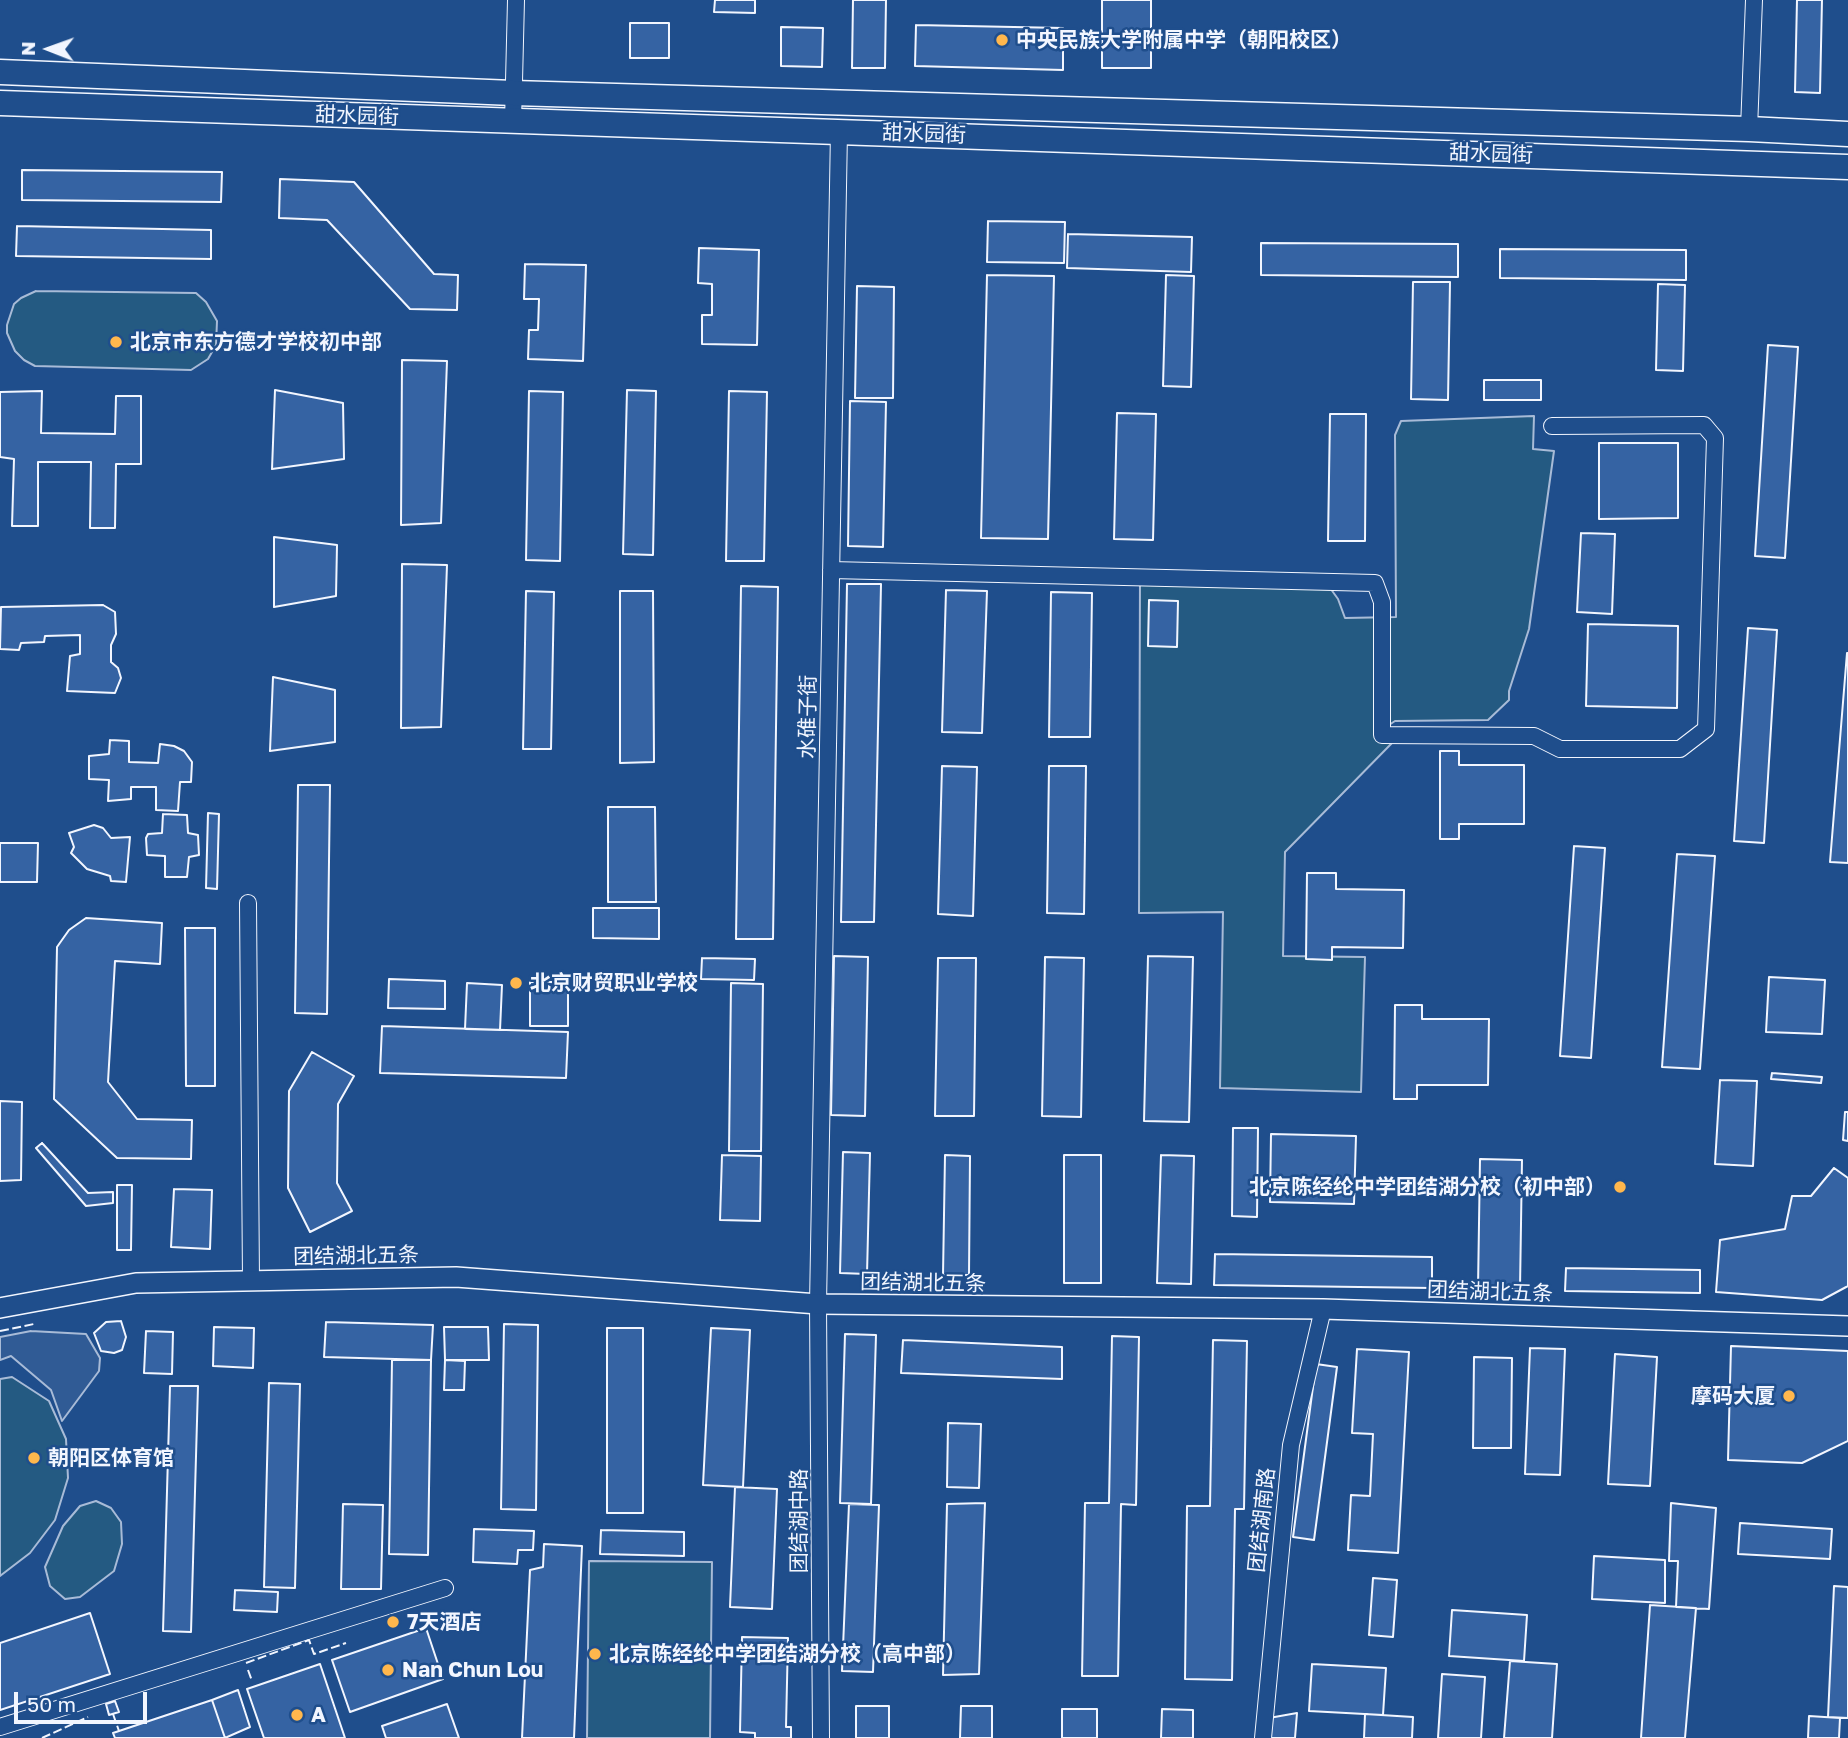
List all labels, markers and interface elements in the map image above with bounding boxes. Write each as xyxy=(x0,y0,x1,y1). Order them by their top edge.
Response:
north arrow xyxy=(14,14,84,84)
place label: 中央民族大学附属中学（朝阳校区） xyxy=(1016,27,1352,53)
marker: 中央民族大学附属中学（朝阳校区） xyxy=(994,32,1010,48)
text: N xyxy=(16,41,39,56)
street label: 甜水园街 xyxy=(315,102,399,130)
street label: 甜水园街 xyxy=(882,120,966,148)
street label: 甜水园街 xyxy=(1449,140,1533,168)
place label: 北京市东方德才学校初中部 xyxy=(130,329,382,355)
marker: 北京市东方德才学校初中部 xyxy=(108,334,124,350)
street label: 水碓子街 xyxy=(795,675,821,759)
place label: 北京财贸职业学校 xyxy=(530,970,698,996)
marker: 北京财贸职业学校 xyxy=(508,975,524,991)
place label: 北京陈经纶中学团结湖分校（初中部） xyxy=(1249,1174,1606,1200)
marker: 北京陈经纶中学团结湖分校（初中部） xyxy=(1612,1179,1628,1195)
street label: 团结湖北五条 xyxy=(293,1242,419,1270)
street label: 团结湖北五条 xyxy=(860,1269,986,1297)
street label: 团结湖北五条 xyxy=(1427,1277,1553,1307)
place label: 摩码大厦 xyxy=(1691,1383,1775,1409)
marker: 摩码大厦 xyxy=(1781,1388,1797,1404)
place label: 朝阳区体育馆 xyxy=(48,1445,174,1471)
marker: 朝阳区体育馆 xyxy=(26,1450,42,1466)
street label: 团结湖南路 xyxy=(1244,1466,1280,1574)
street label: 团结湖中路 xyxy=(786,1469,812,1573)
place label: 7天酒店 xyxy=(407,1609,481,1635)
marker: 7天酒店 xyxy=(385,1614,401,1630)
place label: 北京陈经纶中学团结湖分校（高中部） xyxy=(609,1641,966,1667)
marker: 北京陈经纶中学团结湖分校（高中部） xyxy=(587,1646,603,1662)
place label: Nan Chun Lou xyxy=(402,1657,543,1683)
marker: Nan Chun Lou xyxy=(380,1662,396,1678)
scale bar xyxy=(18,1678,150,1722)
text: 50 m xyxy=(27,1691,76,1717)
place label: A xyxy=(311,1702,326,1728)
marker: A xyxy=(289,1707,305,1723)

